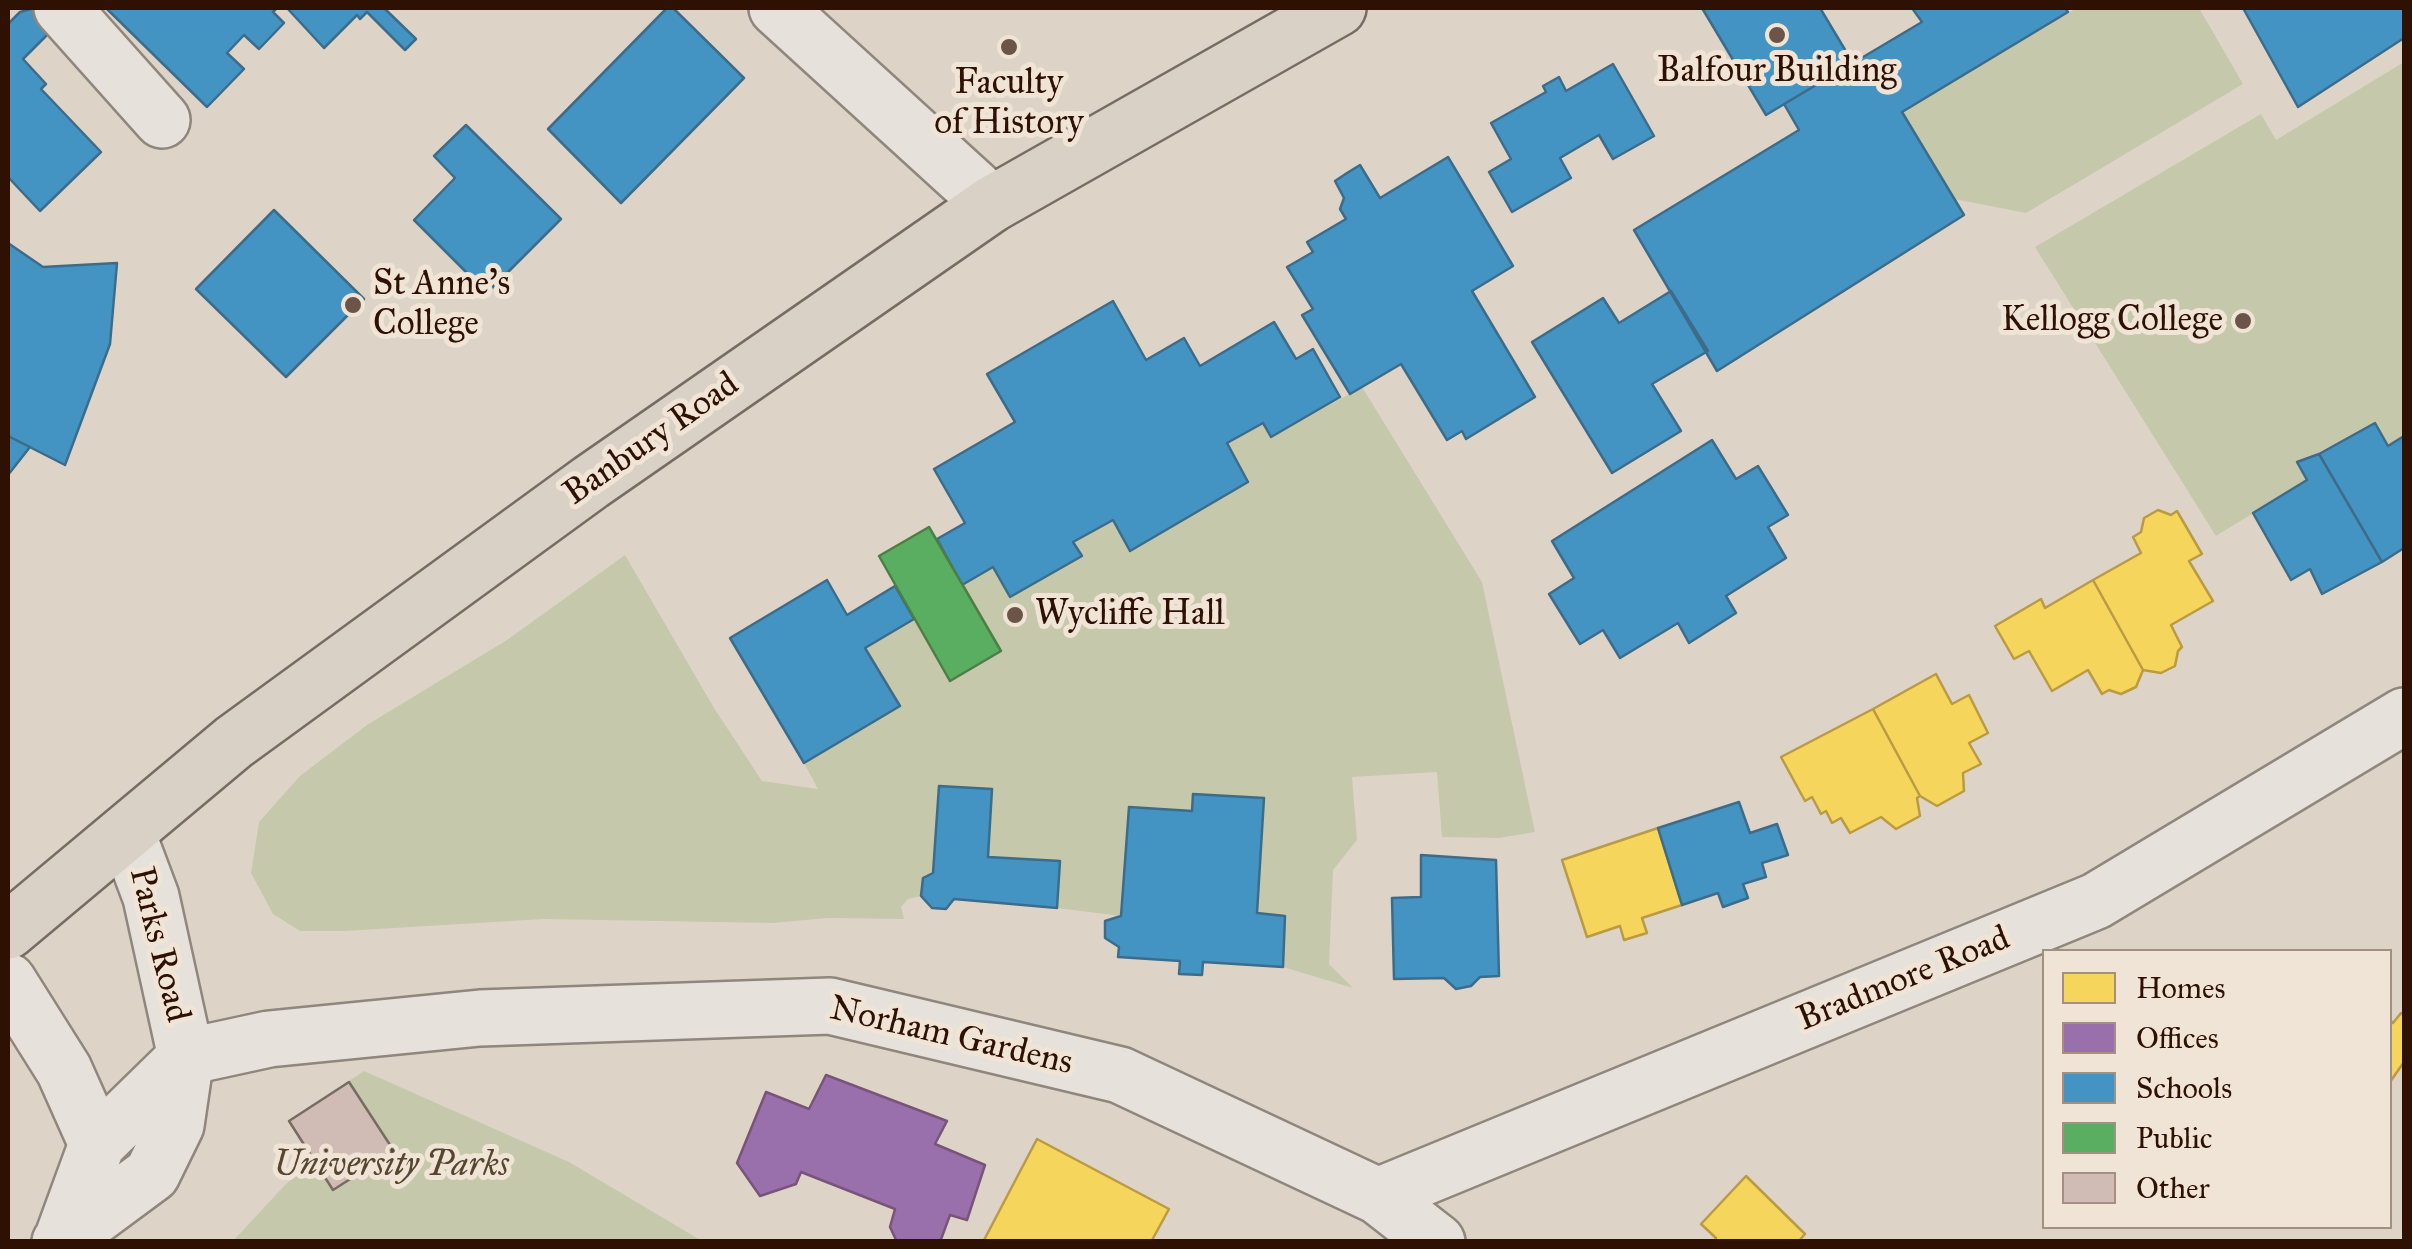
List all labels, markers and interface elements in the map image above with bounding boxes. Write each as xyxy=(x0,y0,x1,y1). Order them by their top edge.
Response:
marker: Balfour Building xyxy=(1766,24,1788,46)
marker: Faculty of History xyxy=(998,36,1020,58)
place label: Balfour Building xyxy=(1657,51,1897,93)
place label: Faculty of History xyxy=(934,63,1084,145)
place label: St Anne's College xyxy=(373,264,510,346)
marker: St Anne's College xyxy=(342,294,364,316)
place label: Kellogg College xyxy=(2001,300,2223,342)
marker: Kellogg College xyxy=(2232,310,2254,332)
street label: Banbury Road xyxy=(556,364,748,516)
place label: Wycliffe Hall xyxy=(1035,594,1225,636)
marker: Wycliffe Hall xyxy=(1004,604,1026,626)
street label: Parks Road xyxy=(118,863,198,1027)
street label: Bradmore Road xyxy=(1792,918,2016,1042)
legend xyxy=(2042,949,2392,1229)
text: Homes xyxy=(2136,970,2225,1006)
street label: Norham Gardens xyxy=(825,989,1077,1085)
text: Offices xyxy=(2136,1020,2219,1056)
text: Schools xyxy=(2136,1070,2232,1106)
text: Public xyxy=(2136,1120,2212,1156)
park label: University Parks xyxy=(273,1145,509,1187)
text: Other xyxy=(2136,1170,2210,1206)

